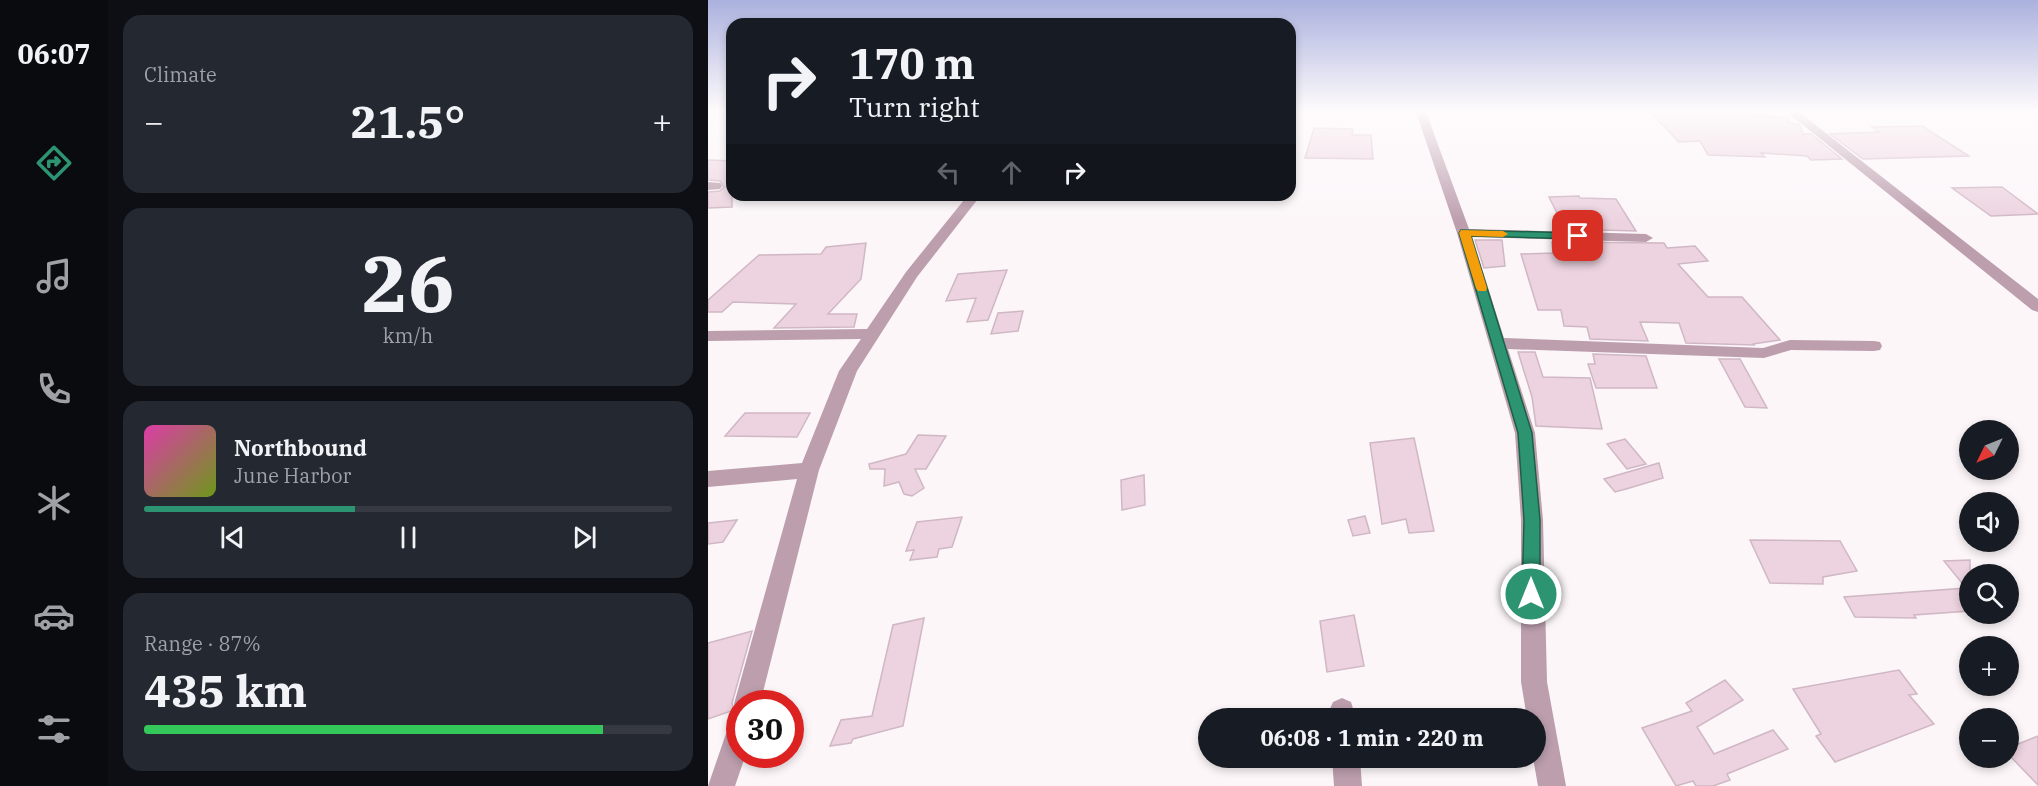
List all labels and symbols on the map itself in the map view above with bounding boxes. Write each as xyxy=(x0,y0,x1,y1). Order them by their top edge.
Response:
pin xyxy=(1552,210,1603,261)
north arrow xyxy=(1959,420,2019,480)
position arrow xyxy=(1499,562,1563,626)
speed limit sign: 30 xyxy=(726,690,804,768)

